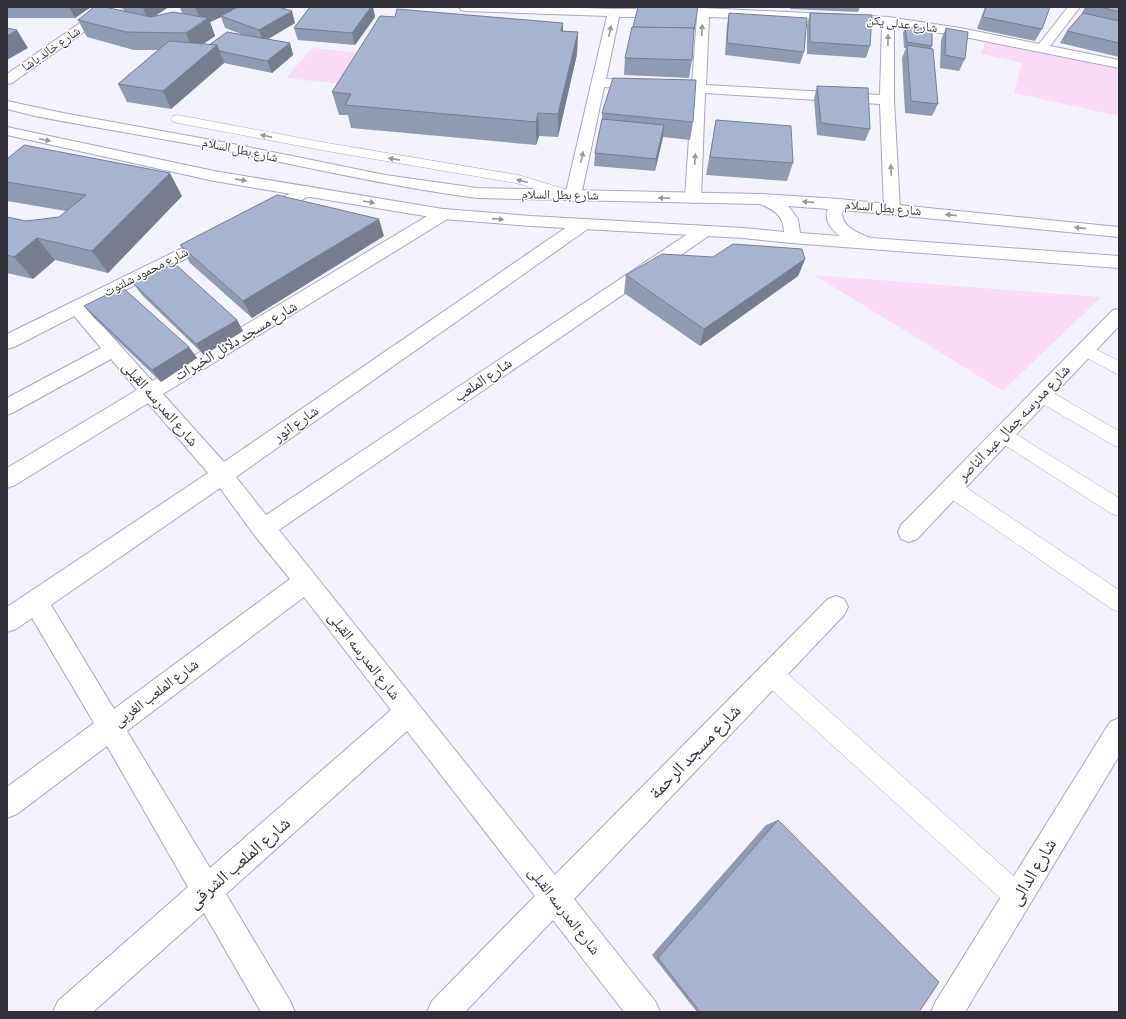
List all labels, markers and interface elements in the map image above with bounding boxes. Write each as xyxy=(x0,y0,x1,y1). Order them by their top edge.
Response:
street label: شارع عدلى يكن xyxy=(866,12,938,37)
street label: شارع خالد باشا xyxy=(19,23,84,76)
one-way arrow xyxy=(607,24,613,37)
one-way arrow xyxy=(698,24,705,36)
one-way arrow xyxy=(885,33,891,46)
one-way arrow xyxy=(260,132,272,138)
street label: شارع بطل السلام xyxy=(200,134,279,167)
one-way arrow xyxy=(39,137,51,143)
one-way arrow xyxy=(579,151,585,164)
one-way arrow xyxy=(691,153,698,165)
one-way arrow xyxy=(388,156,400,162)
one-way arrow xyxy=(887,164,894,176)
one-way arrow xyxy=(235,177,247,183)
one-way arrow xyxy=(516,177,529,183)
street label: شارع بطل السلام xyxy=(521,186,599,205)
one-way arrow xyxy=(657,195,670,201)
street label: شارع بطل السلام xyxy=(844,197,922,220)
one-way arrow xyxy=(802,198,814,205)
one-way arrow xyxy=(363,199,375,205)
one-way arrow xyxy=(945,212,957,218)
one-way arrow xyxy=(492,216,504,223)
one-way arrow xyxy=(1074,225,1086,232)
street label: شارع محمود شلتوت xyxy=(101,244,191,301)
street label: شارع مسجد دلائل الخيرات xyxy=(171,297,301,385)
street label: شارع الملعب xyxy=(450,354,516,406)
street label: شارع المدرسه القبلى xyxy=(118,358,202,451)
street label: شارع مدرسه جمال عبد الناصر xyxy=(953,361,1075,486)
street label: شارع انور xyxy=(269,401,323,447)
street label: شارع المدرسه القبلى xyxy=(324,608,404,704)
street label: شارع الملعب الغربى xyxy=(110,655,202,731)
street label: شارع مسجد الرحمة xyxy=(645,700,745,804)
street label: شارع الملعب الشرقى xyxy=(183,813,295,913)
street label: شارع الدالى xyxy=(1005,835,1061,909)
street label: شارع المدرسه القبلى xyxy=(524,863,604,959)

